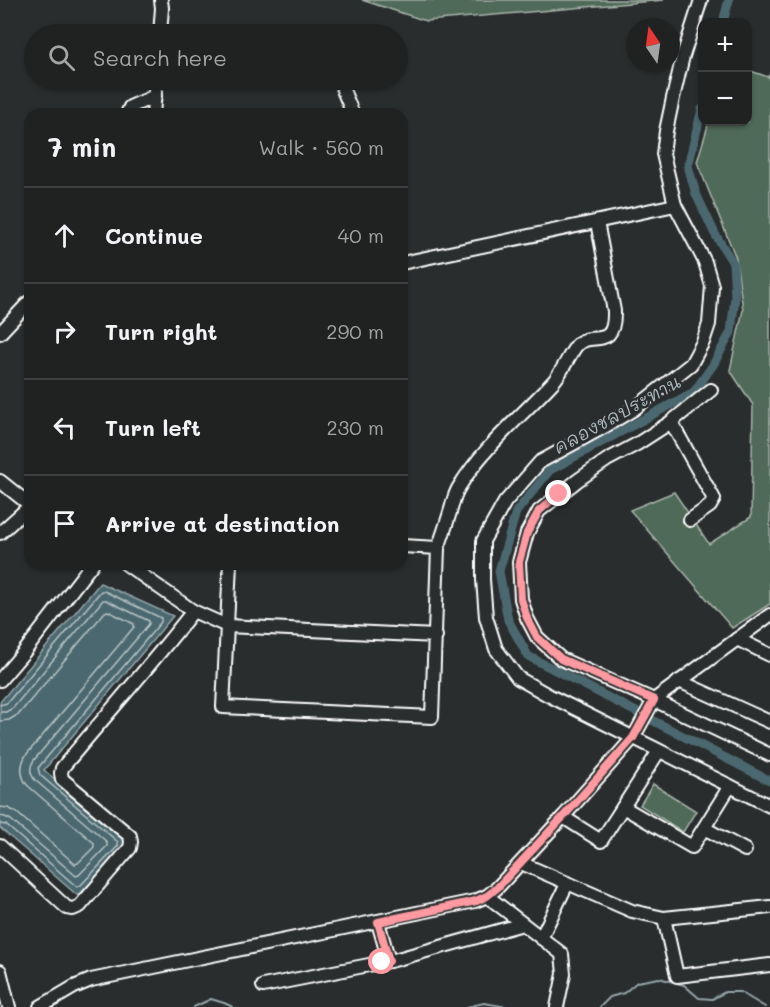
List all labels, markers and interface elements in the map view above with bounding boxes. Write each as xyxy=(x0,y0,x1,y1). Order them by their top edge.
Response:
north arrow xyxy=(626,18,680,72)
map controls xyxy=(698,18,752,126)
button: + xyxy=(698,18,752,72)
search box xyxy=(24,24,408,90)
icon: search xyxy=(45,41,78,74)
text: Search here xyxy=(93,43,227,72)
button: − xyxy=(698,72,752,126)
text: 7 min xyxy=(48,130,116,164)
text: Walk · 560 m xyxy=(258,134,384,160)
icon: ahead xyxy=(48,219,81,252)
text: Continue xyxy=(105,221,203,250)
text: 40 m xyxy=(338,222,384,248)
icon: right xyxy=(48,315,81,348)
text: Turn right xyxy=(105,317,217,346)
text: 290 m xyxy=(326,318,384,344)
water label: คลองชลประทาน xyxy=(549,369,685,459)
icon: left xyxy=(48,411,81,444)
text: Turn left xyxy=(105,413,201,442)
text: 230 m xyxy=(326,414,384,440)
route end xyxy=(545,480,571,506)
icon: arrive xyxy=(48,507,81,540)
text: Arrive at destination xyxy=(105,509,340,538)
route start xyxy=(368,948,394,974)

